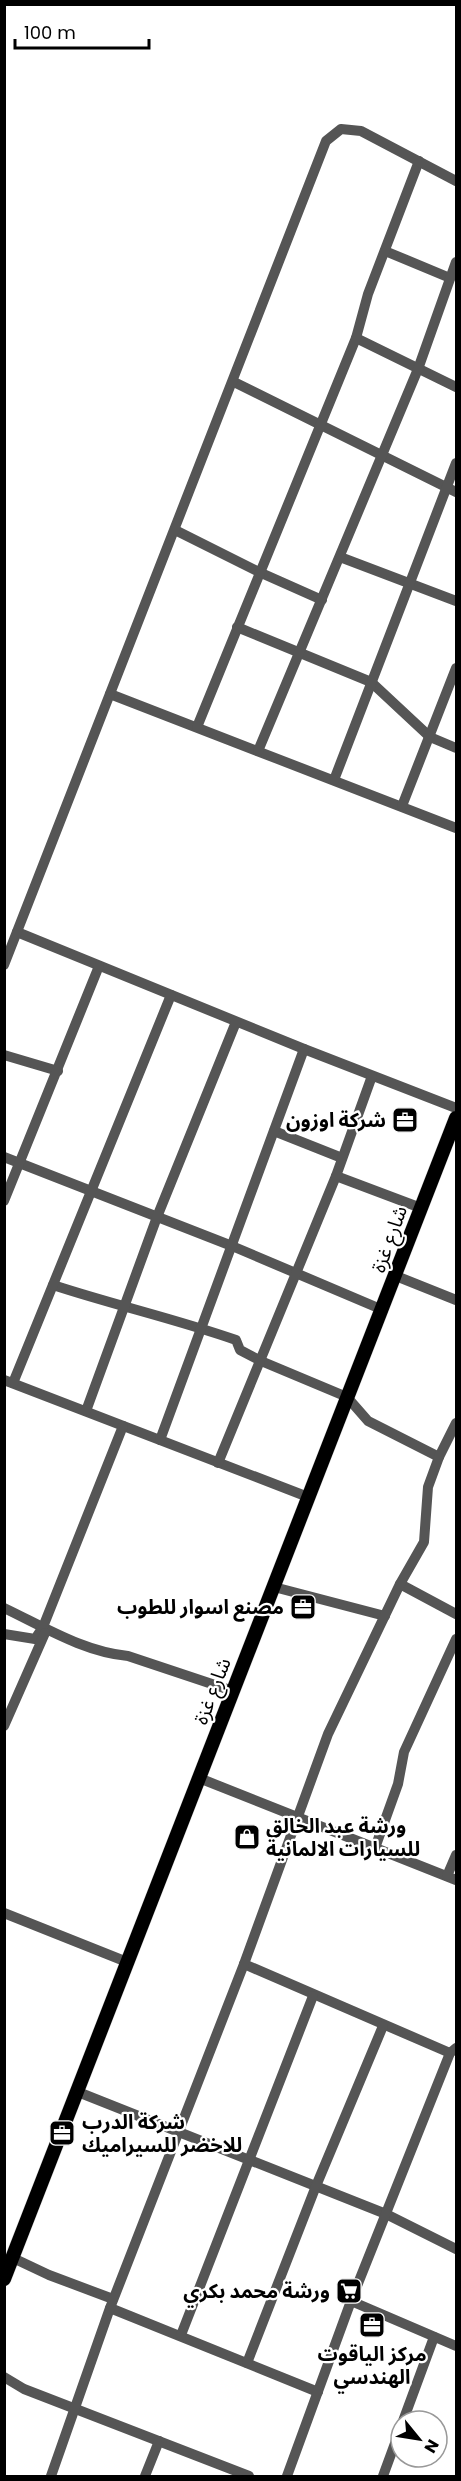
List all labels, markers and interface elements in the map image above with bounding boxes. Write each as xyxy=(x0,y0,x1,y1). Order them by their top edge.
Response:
scale bar xyxy=(15,12,148,50)
text: 100 m xyxy=(24,20,76,45)
office icon: شركة اوزون xyxy=(390,1105,420,1135)
place label: شركة اوزون xyxy=(286,1106,386,1134)
street label: شارع غزة xyxy=(364,1202,415,1277)
office icon: مصنع اسوار للطوب xyxy=(288,1592,318,1622)
place label: مصنع اسوار للطوب xyxy=(117,1593,284,1622)
street label: شارع غزة xyxy=(186,1653,238,1729)
place label: ورشة عبد الخالق للسيارات الالمانية xyxy=(266,1812,420,1863)
shop icon: ورشة عبد الخالق للسيارات الالمانية xyxy=(232,1822,262,1852)
place label: شركة الدرب للاخضر للسيراميك xyxy=(82,2108,242,2159)
office icon: شركة الدرب للاخضر للسيراميك xyxy=(47,2118,77,2148)
supermarket icon: ورشة محمد بكري xyxy=(334,2276,364,2306)
place label: ورشة محمد بكري xyxy=(183,2277,330,2308)
office icon: مركز الياقوت الهندسي xyxy=(357,2310,387,2340)
place label: مركز الياقوت الهندسي xyxy=(317,2340,427,2394)
north arrow xyxy=(389,2409,449,2469)
text: N xyxy=(419,2435,445,2457)

